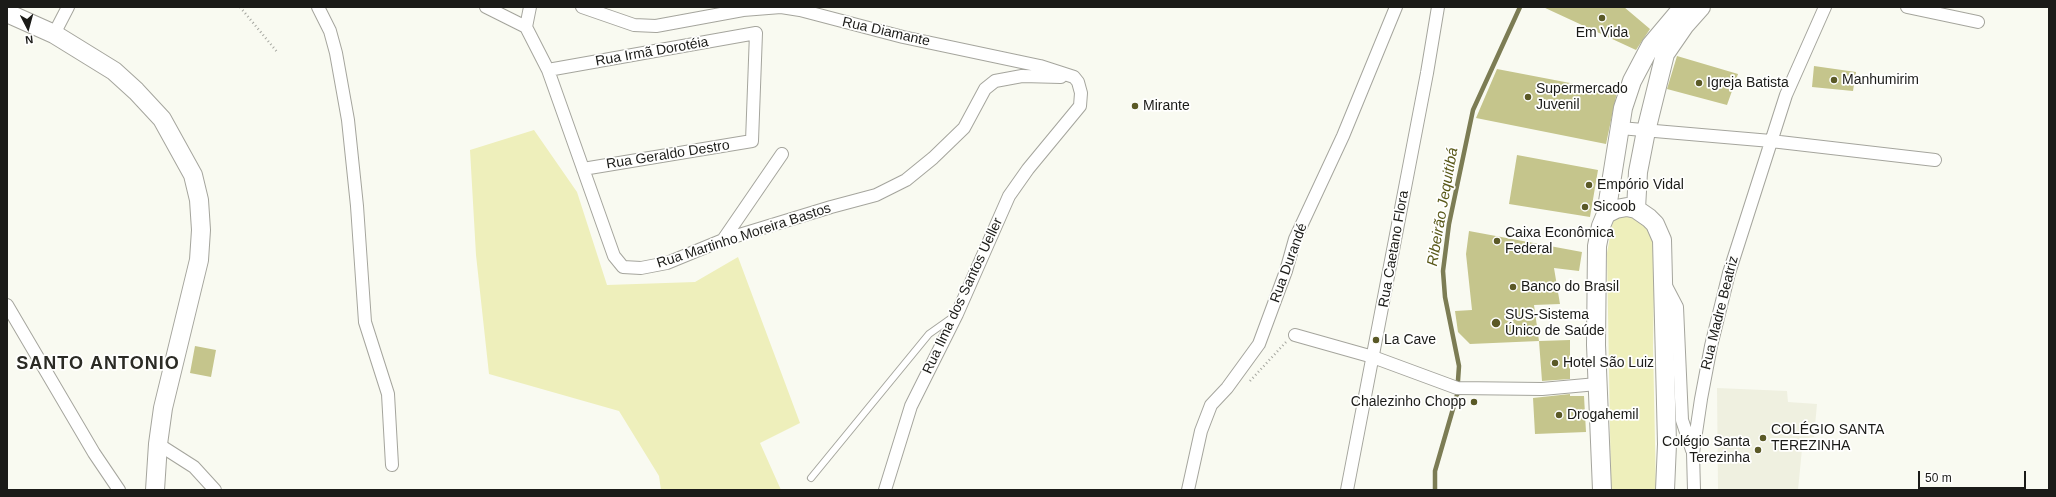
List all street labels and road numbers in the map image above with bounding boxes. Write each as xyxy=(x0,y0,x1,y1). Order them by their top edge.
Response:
street label: Rua Diamante xyxy=(841,14,931,50)
street label: Rua Irmã Dorotéia xyxy=(594,34,710,70)
street label: Rua Geraldo Destro xyxy=(605,137,731,173)
street label: Rua Caetano Flora xyxy=(1375,189,1413,309)
street label: Rua Martinho Moreira Bastos xyxy=(655,200,833,272)
street label: Rua Ilma dos Santos Ueller xyxy=(919,215,1007,377)
street label: Rua Durandé xyxy=(1267,221,1311,305)
street label: Rua Madre Beatriz xyxy=(1698,254,1742,372)

